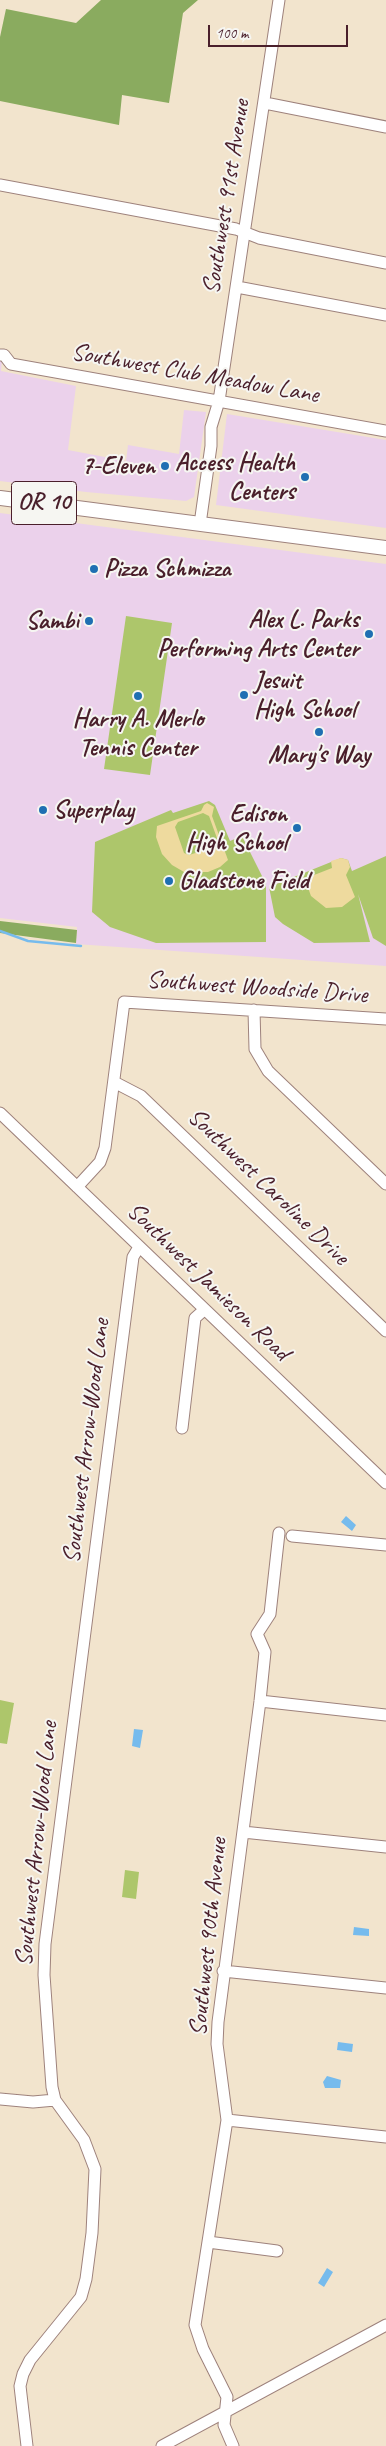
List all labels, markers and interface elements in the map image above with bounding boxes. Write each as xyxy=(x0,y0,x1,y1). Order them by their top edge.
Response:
scale bar xyxy=(211,15,351,47)
text: 100 m xyxy=(216,24,248,43)
street label: Southwest 91st Avenue xyxy=(197,98,257,296)
street label: Southwest Club Meadow Lane xyxy=(69,337,321,411)
place label: Access Health Centers xyxy=(175,448,295,507)
place label: 7-Eleven xyxy=(81,451,155,481)
marker: 7-Eleven xyxy=(159,460,171,472)
marker: Access Health Centers xyxy=(299,471,311,483)
road number: OR 10 xyxy=(12,482,76,524)
place label: Pizza Schmizza xyxy=(104,554,231,584)
marker: Pizza Schmizza xyxy=(88,563,100,575)
place label: Alex L. Parks Performing Arts Center xyxy=(157,605,359,664)
place label: Sambi xyxy=(26,606,79,636)
marker: Sambi xyxy=(83,615,95,627)
marker: Alex L. Parks Performing Arts Center xyxy=(363,628,375,640)
place label: Jesuit High School xyxy=(254,666,355,725)
marker: Jesuit High School xyxy=(238,689,250,701)
marker: Harry A. Merlo Tennis Center xyxy=(132,690,144,702)
place label: Harry A. Merlo Tennis Center xyxy=(73,704,203,763)
marker: Mary's Way xyxy=(313,726,325,738)
place label: Mary's Way xyxy=(268,740,370,770)
place label: Superplay xyxy=(53,795,134,825)
place label: Edison High School xyxy=(186,799,287,858)
marker: Superplay xyxy=(37,804,49,816)
marker: Edison High School xyxy=(291,822,303,834)
place label: Gladstone Field xyxy=(179,866,309,896)
marker: Gladstone Field xyxy=(163,875,175,887)
street label: Southwest Woodside Drive xyxy=(146,965,368,1011)
street label: Southwest Caroline Drive xyxy=(181,1102,355,1272)
street label: Southwest Jamieson Road xyxy=(120,1196,296,1368)
street label: Southwest Arrow-Wood Lane xyxy=(57,1317,117,1565)
street label: Southwest Arrow-Wood Lane xyxy=(9,1720,65,1968)
street label: Southwest 90th Avenue xyxy=(184,1836,234,2038)

